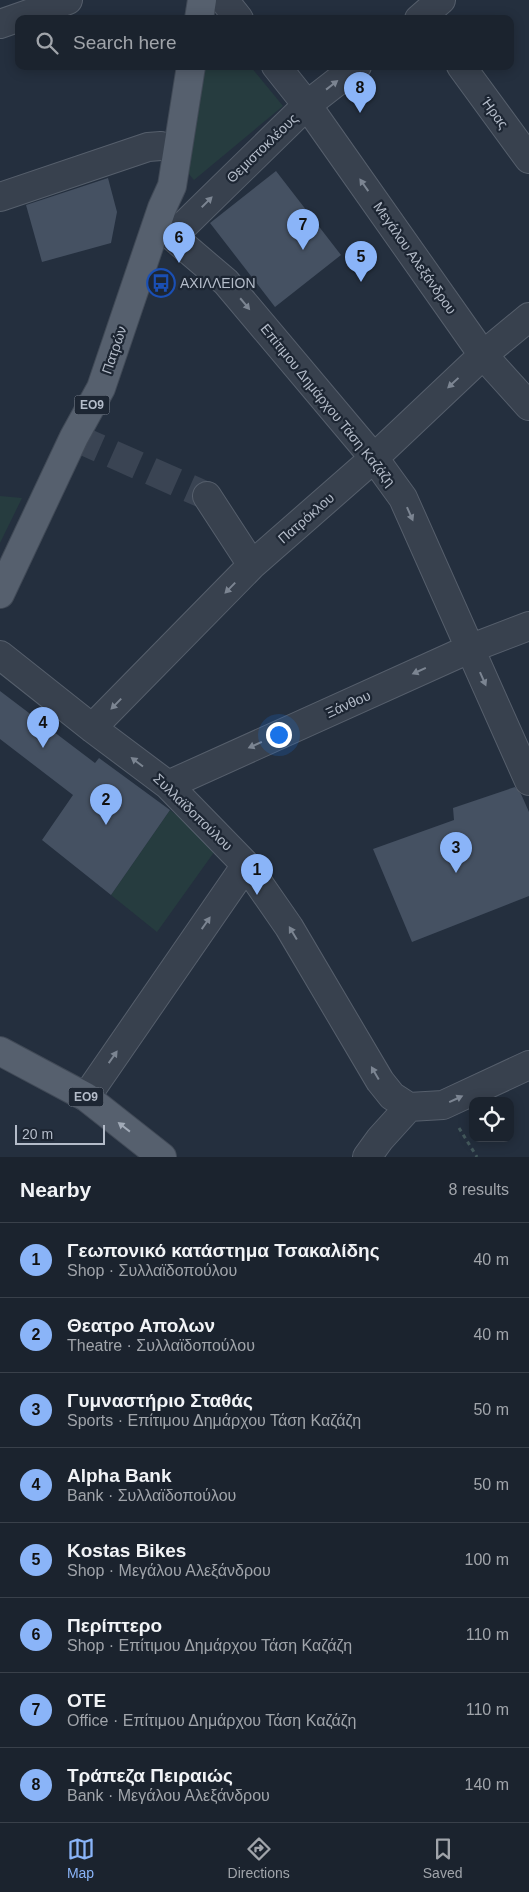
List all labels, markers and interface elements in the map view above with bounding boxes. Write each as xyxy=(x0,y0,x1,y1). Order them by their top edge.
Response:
search box xyxy=(15,15,514,70)
icon: search xyxy=(33,29,61,57)
text: Search here xyxy=(73,32,177,53)
pin: 8 xyxy=(344,72,376,113)
one-way arrow xyxy=(325,80,338,91)
street label: Ήρας xyxy=(478,94,512,132)
street label: Θεμιστοκλέους xyxy=(223,110,301,186)
one-way arrow xyxy=(359,179,369,192)
one-way arrow xyxy=(201,196,213,208)
street label: Μεγάλου Αλεξάνδρου xyxy=(370,199,460,317)
pin: 7 xyxy=(287,209,319,250)
pin: 6 xyxy=(163,222,195,263)
pin: 5 xyxy=(345,241,377,282)
bus stop icon: ΑΧΙΛΛΕΙΟΝ xyxy=(146,268,176,298)
place label: ΑΧΙΛΛΕΙΟΝ xyxy=(180,275,256,291)
one-way arrow xyxy=(239,298,250,311)
street label: Επίτιμου Δημάρχου Τάση Καζάζη xyxy=(257,321,399,489)
street label: Πατρών xyxy=(98,324,130,376)
one-way arrow xyxy=(447,377,459,389)
road number: ΕΟ9 xyxy=(74,396,110,414)
street label: Πατρόκλου xyxy=(275,489,337,547)
one-way arrow xyxy=(406,507,414,521)
one-way arrow xyxy=(224,581,236,593)
one-way arrow xyxy=(412,668,426,676)
one-way arrow xyxy=(478,671,487,686)
street label: Ξάνθου xyxy=(323,687,373,721)
one-way arrow xyxy=(110,697,122,709)
pin: 4 xyxy=(27,707,59,748)
your location xyxy=(266,722,292,748)
one-way arrow xyxy=(248,742,262,750)
one-way arrow xyxy=(130,757,144,767)
street label: Συλλαϊδοπούλου xyxy=(150,770,236,854)
pin: 2 xyxy=(90,784,122,825)
pin: 3 xyxy=(440,832,472,873)
pin: 1 xyxy=(241,854,273,895)
one-way arrow xyxy=(201,916,211,930)
one-way arrow xyxy=(288,926,297,939)
one-way arrow xyxy=(108,1050,118,1064)
one-way arrow xyxy=(371,1066,379,1080)
road number: ΕΟ9 xyxy=(68,1088,104,1106)
one-way arrow xyxy=(449,1095,463,1103)
map controls xyxy=(469,1097,514,1142)
button: locate xyxy=(469,1097,514,1142)
scale bar xyxy=(15,1122,105,1145)
one-way arrow xyxy=(118,1122,131,1133)
text: 20 m xyxy=(22,1126,53,1142)
text: Nearby xyxy=(20,1178,91,1201)
text: 8 results xyxy=(449,1181,509,1198)
text: Γεωπονικό κατάστημα Τσακαλίδης xyxy=(67,1240,380,1261)
text: 1 xyxy=(32,1251,40,1268)
text: 40 m xyxy=(473,1251,509,1268)
text: Shop · Συλλαϊδοπούλου xyxy=(67,1262,237,1279)
text: Θεατρο Απολων xyxy=(67,1315,215,1336)
text: 2 xyxy=(32,1326,40,1343)
text: 40 m xyxy=(473,1326,509,1343)
text: Theatre · Συλλαϊδοπούλου xyxy=(67,1337,255,1354)
text: Γυμναστήριο Σταθάς xyxy=(67,1390,253,1411)
text: 3 xyxy=(32,1401,40,1418)
text: 50 m xyxy=(473,1401,509,1418)
text: Sports · Επίτιμου Δημάρχου Τάση Καζάζη xyxy=(67,1412,361,1429)
text: Alpha Bank xyxy=(67,1465,172,1486)
text: 4 xyxy=(32,1476,40,1493)
text: 50 m xyxy=(473,1476,509,1493)
text: Bank · Συλλαϊδοπούλου xyxy=(67,1487,236,1504)
text: Kostas Bikes xyxy=(67,1540,186,1561)
text: 5 xyxy=(32,1551,40,1568)
text: 100 m xyxy=(465,1551,509,1568)
text: Shop · Μεγάλου Αλεξάνδρου xyxy=(67,1562,271,1579)
text: Περίπτερο xyxy=(67,1615,162,1636)
text: 6 xyxy=(32,1626,40,1643)
text: 110 m xyxy=(466,1626,509,1643)
text: Shop · Επίτιμου Δημάρχου Τάση Καζάζη xyxy=(67,1637,352,1654)
text: ΟΤΕ xyxy=(67,1690,106,1711)
text: 7 xyxy=(32,1701,40,1718)
text: 110 m xyxy=(466,1701,509,1718)
text: Office · Επίτιμου Δημάρχου Τάση Καζάζη xyxy=(67,1712,356,1729)
text: Τράπεζα Πειραιώς xyxy=(67,1765,233,1786)
text: 8 xyxy=(32,1776,40,1793)
text: 140 m xyxy=(465,1776,509,1793)
text: Bank · Μεγάλου Αλεξάνδρου xyxy=(67,1787,270,1804)
tab: Map xyxy=(67,1835,95,1881)
tab: Directions xyxy=(228,1835,290,1881)
tab: Saved xyxy=(423,1835,462,1881)

